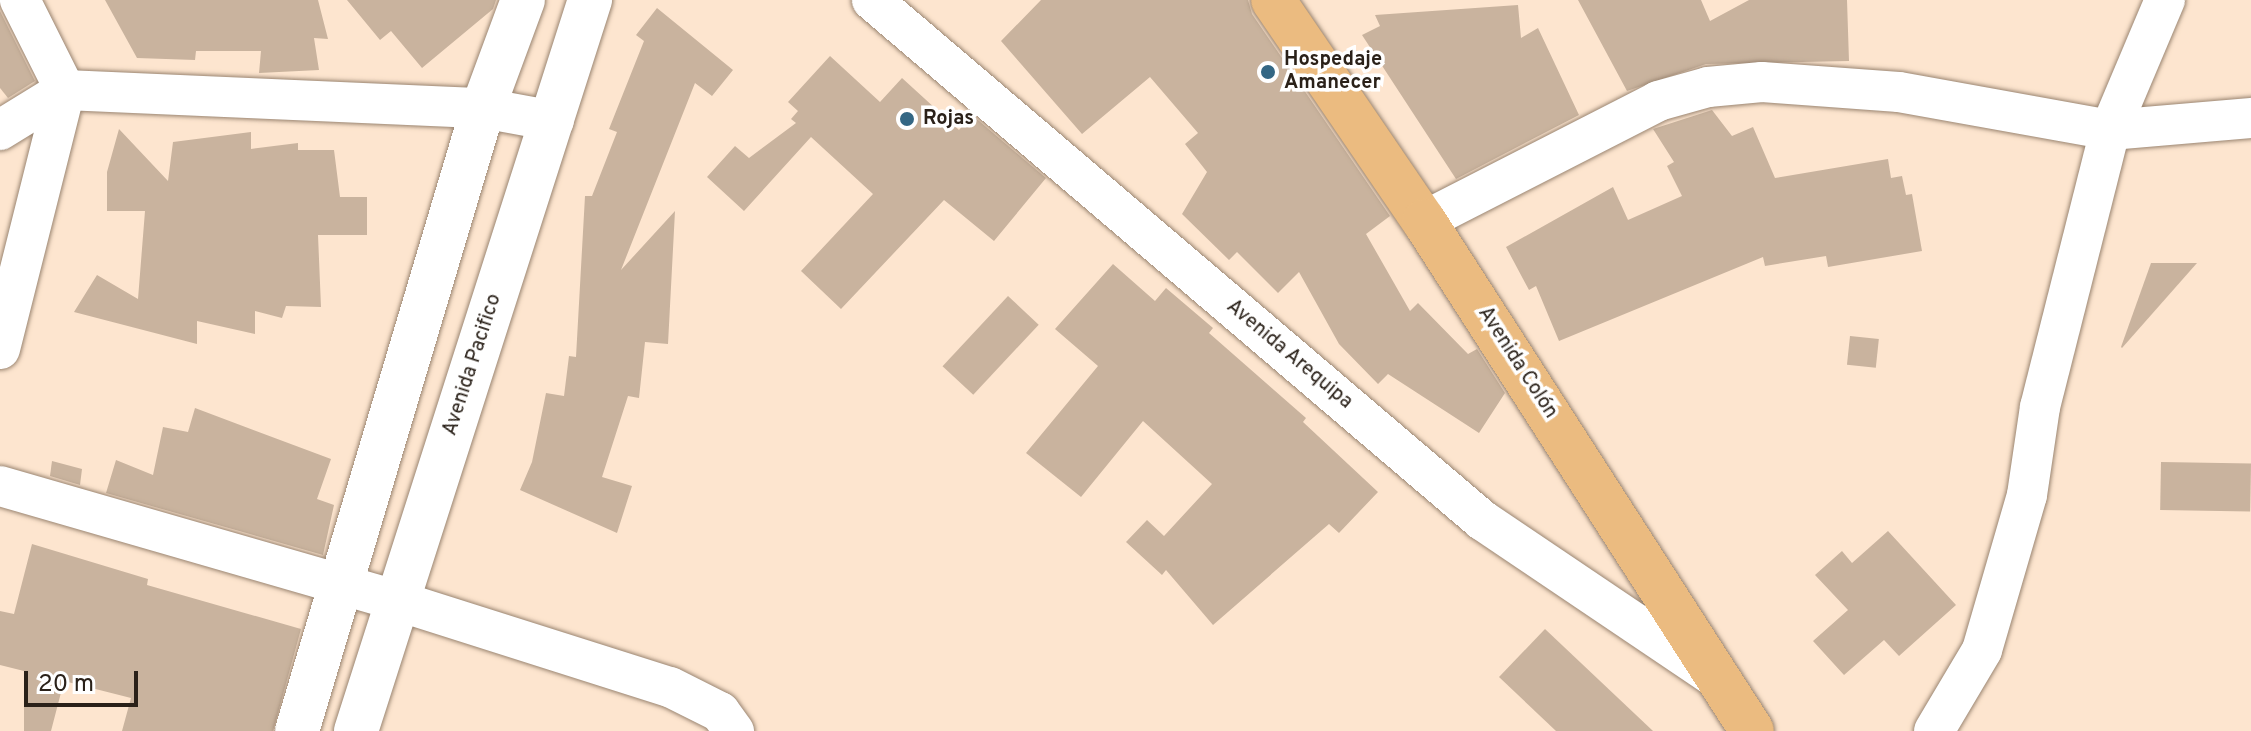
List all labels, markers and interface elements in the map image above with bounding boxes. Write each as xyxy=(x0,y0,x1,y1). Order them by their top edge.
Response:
place label: Hospedaje Amanecer xyxy=(1284,48,1382,95)
marker: Hospedaje Amanecer xyxy=(1259,63,1277,81)
place label: Rojas xyxy=(923,107,974,131)
marker: Rojas xyxy=(898,110,916,128)
street label: Avenida Pacifico xyxy=(439,291,507,439)
street label: Avenida Arequipa xyxy=(1221,295,1357,415)
street label: Avenida Colón xyxy=(1472,303,1562,423)
scale bar xyxy=(28,655,142,705)
text: 20 m xyxy=(38,670,94,700)

